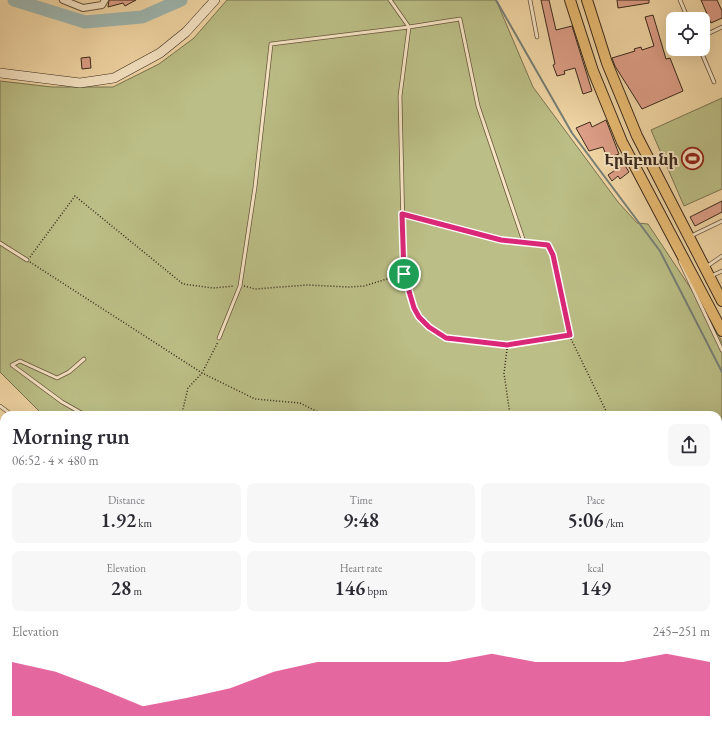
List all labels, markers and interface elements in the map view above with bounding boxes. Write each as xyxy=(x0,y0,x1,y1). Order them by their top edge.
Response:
map controls xyxy=(666,12,710,56)
button: locate xyxy=(666,12,710,56)
sports icon: Էրեբունի xyxy=(680,146,706,172)
place label: Էրեբունի xyxy=(604,149,678,170)
pin xyxy=(387,257,421,291)
icon: arrive xyxy=(393,263,415,285)
text: Morning run xyxy=(12,422,130,451)
button: share xyxy=(668,424,710,466)
text: 06:52 · 4 × 480 m xyxy=(12,452,99,469)
text: Distance xyxy=(108,493,145,507)
text: Time xyxy=(350,493,372,507)
text: Pace xyxy=(586,493,605,507)
text: 1.92 xyxy=(101,507,136,533)
text: 9:48 xyxy=(343,507,379,533)
text: 5:06 xyxy=(567,507,604,533)
text: km xyxy=(136,516,152,530)
text: /km xyxy=(604,516,624,530)
text: Elevation xyxy=(107,561,146,575)
text: Heart rate xyxy=(340,561,382,575)
text: kcal xyxy=(587,561,604,575)
text: 28 xyxy=(111,575,131,601)
text: 146 xyxy=(335,575,365,601)
text: 149 xyxy=(580,575,611,601)
text: m xyxy=(131,584,142,598)
text: bpm xyxy=(365,584,387,598)
text: Elevation xyxy=(12,623,59,640)
text: 245–251 m xyxy=(653,623,710,640)

